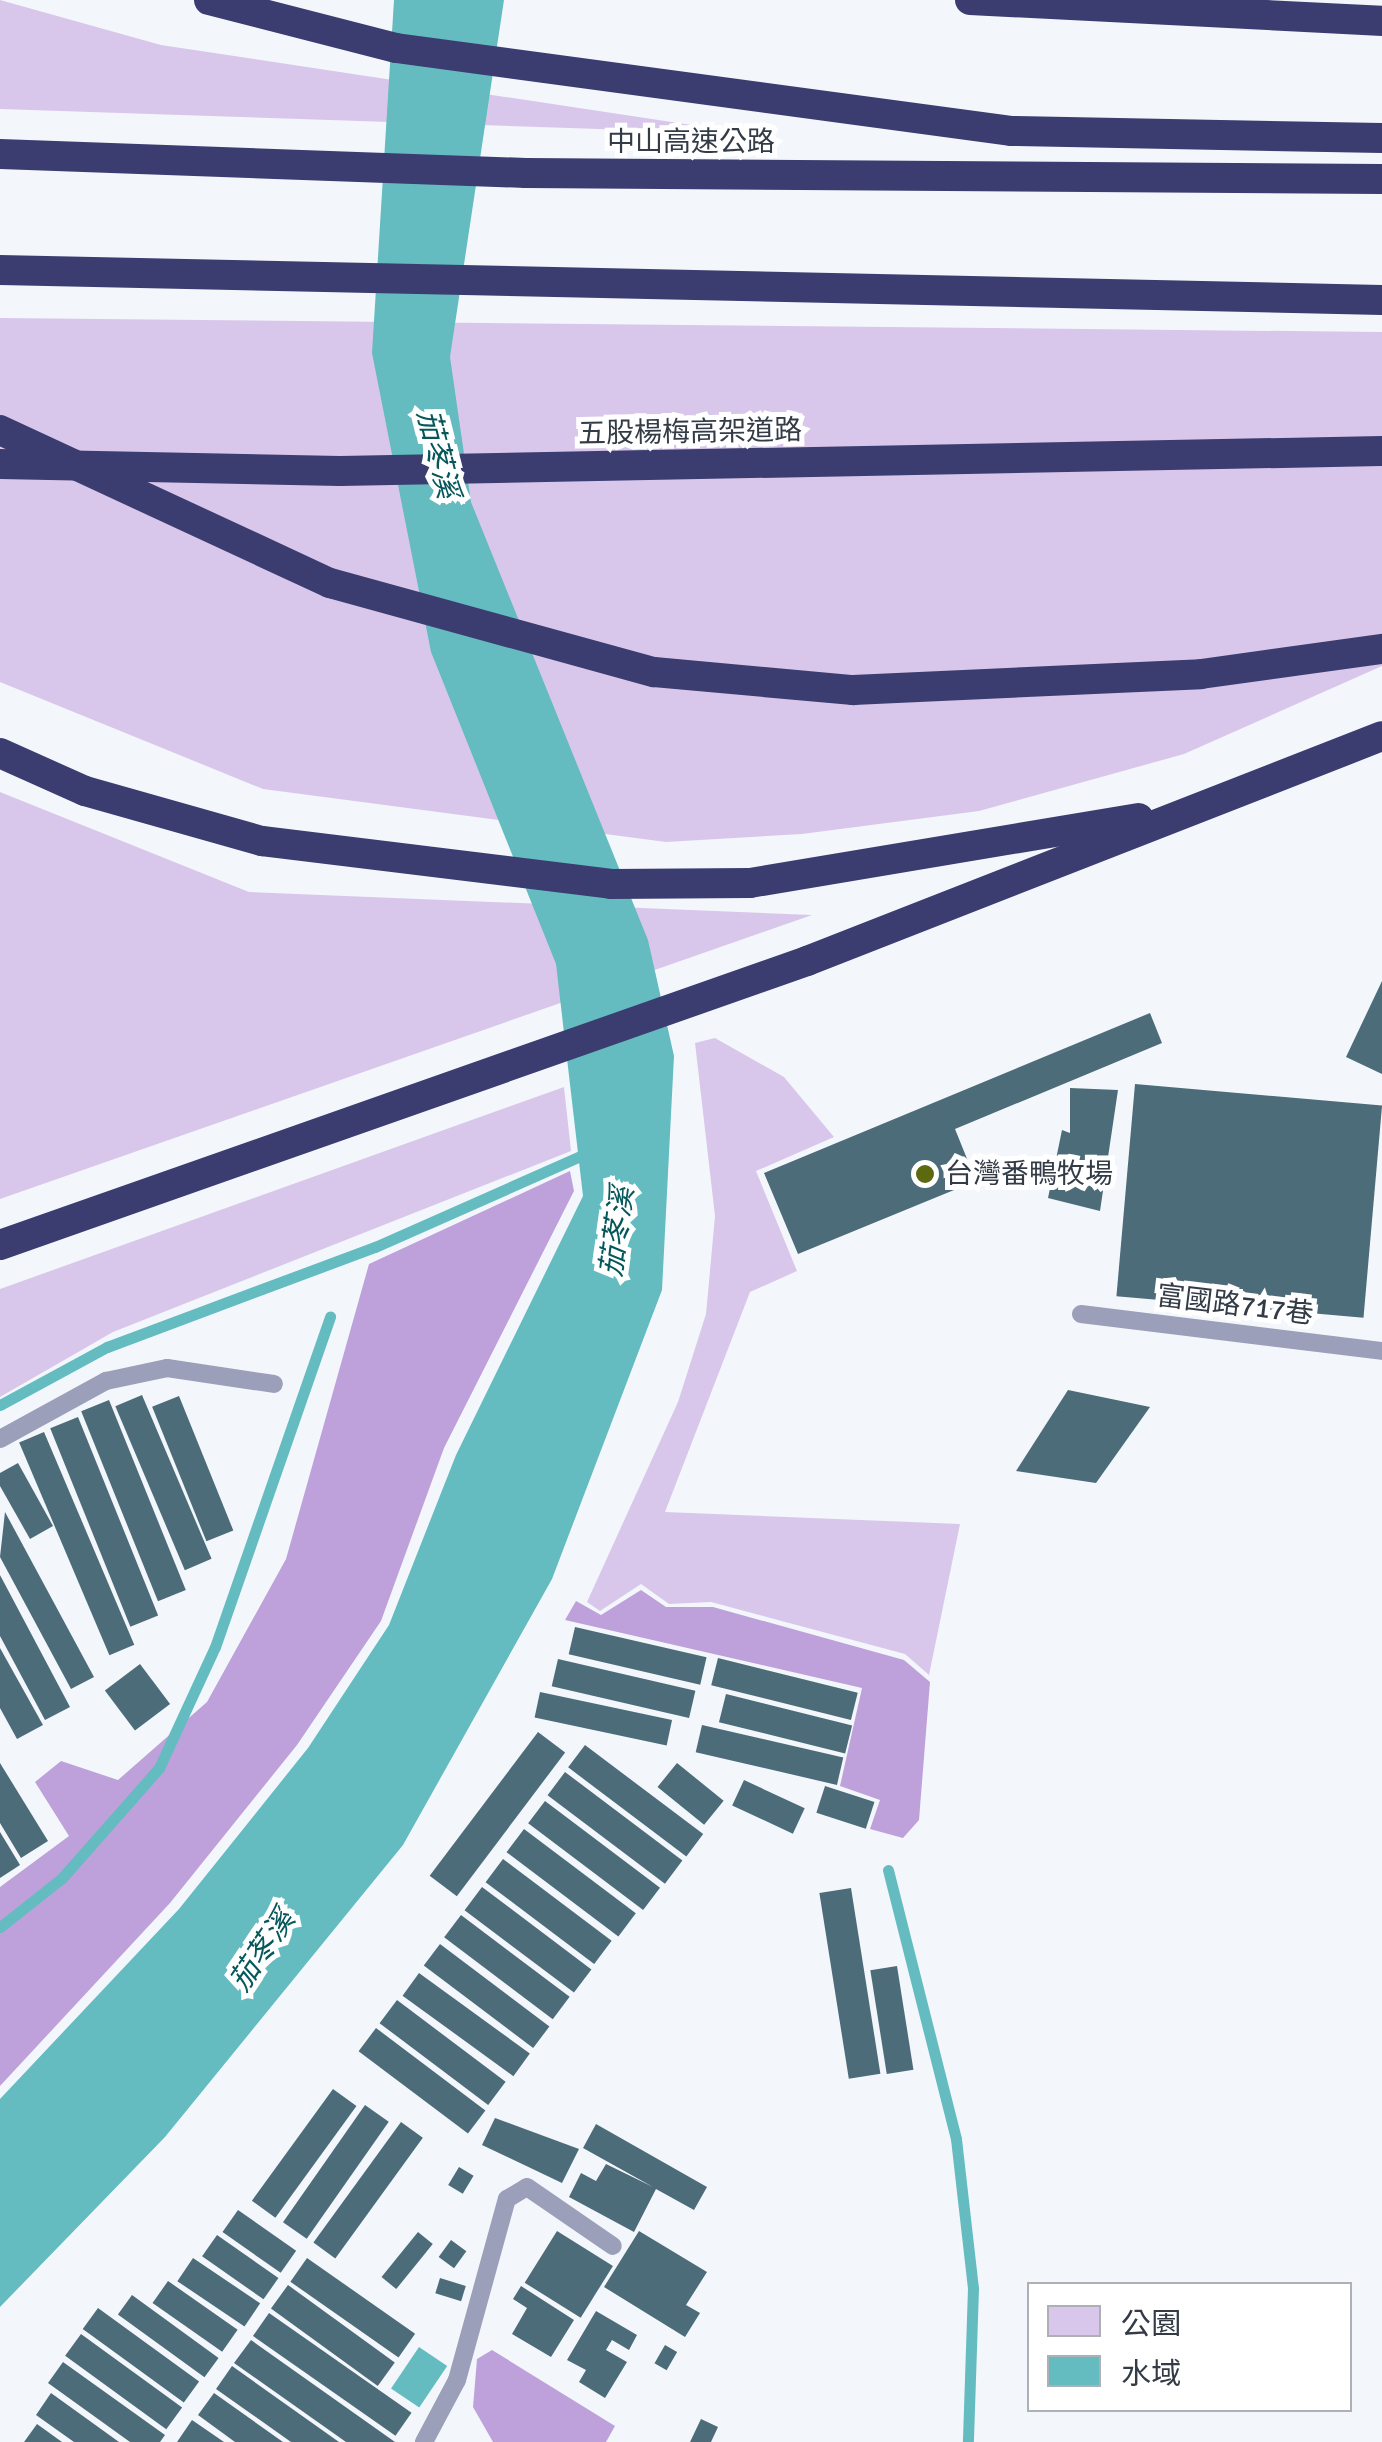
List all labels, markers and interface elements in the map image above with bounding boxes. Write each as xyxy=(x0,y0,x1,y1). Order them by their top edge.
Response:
street label: 中山高速公路 xyxy=(607,125,775,159)
water label: 茄苳溪 xyxy=(409,406,465,502)
street label: 五股楊梅高架道路 xyxy=(578,413,802,451)
place label: 台灣番鴨牧場 xyxy=(945,1157,1113,1191)
marker: 台灣番鴨牧場 xyxy=(914,1163,936,1185)
water label: 茄苳溪 xyxy=(594,1185,642,1279)
street label: 富國路717巷 xyxy=(1155,1279,1315,1331)
water label: 茄苳溪 xyxy=(223,1904,303,1998)
legend xyxy=(1027,2282,1352,2412)
text: 公園 xyxy=(1121,2306,1181,2343)
text: 水域 xyxy=(1121,2356,1181,2393)

